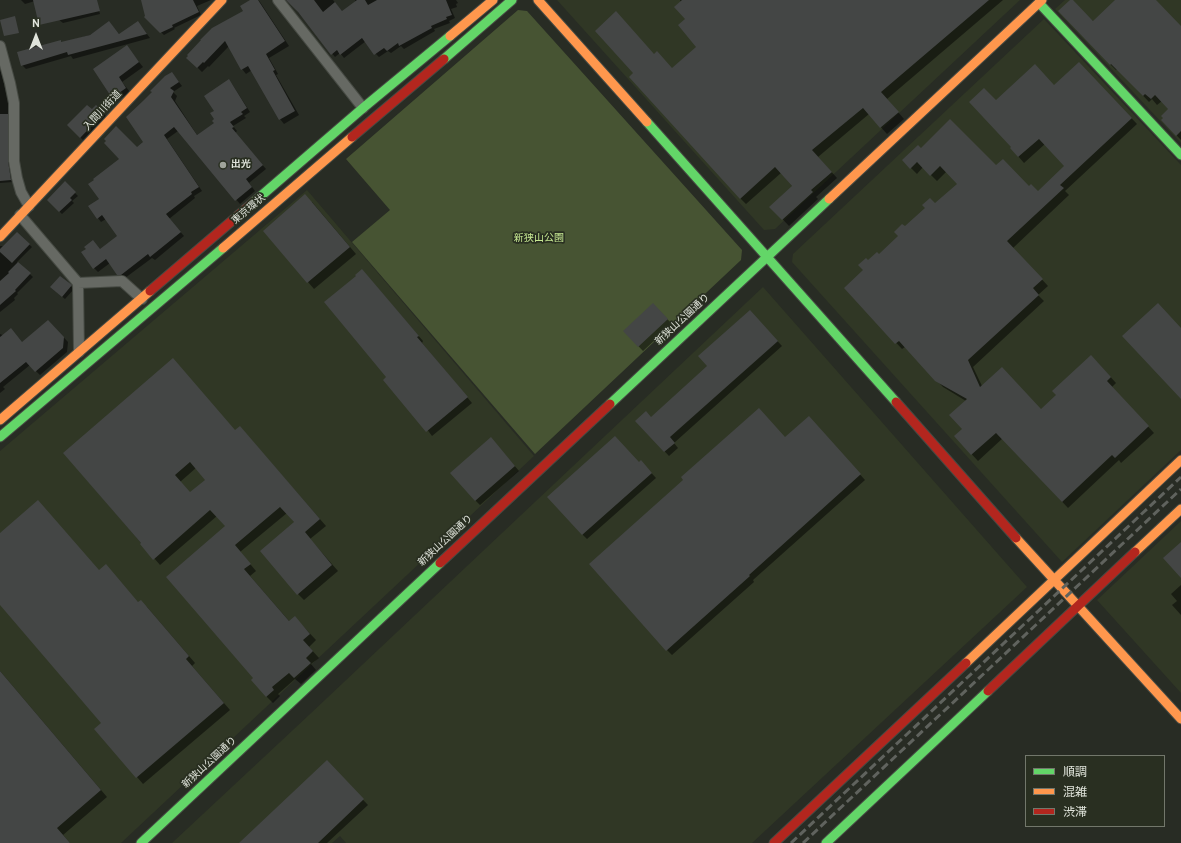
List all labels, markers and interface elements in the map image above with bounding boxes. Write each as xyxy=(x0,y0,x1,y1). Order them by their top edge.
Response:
north arrow xyxy=(16,16,56,56)
text: N xyxy=(32,17,40,31)
street label: 入間川街道 xyxy=(82,89,124,133)
place label: 出光 xyxy=(231,159,251,171)
marker: 出光 xyxy=(218,160,228,170)
street label: 東京環状 xyxy=(230,193,268,227)
park label: 新狭山公園 xyxy=(514,233,564,245)
street label: 新狭山公園通り xyxy=(653,292,713,348)
street label: 新狭山公園通り xyxy=(416,513,476,569)
street label: 新狭山公園通り xyxy=(180,735,240,791)
legend xyxy=(1025,755,1165,827)
text: 順調 xyxy=(1063,765,1087,781)
text: 混雑 xyxy=(1063,785,1087,801)
text: 渋滞 xyxy=(1063,805,1087,821)

